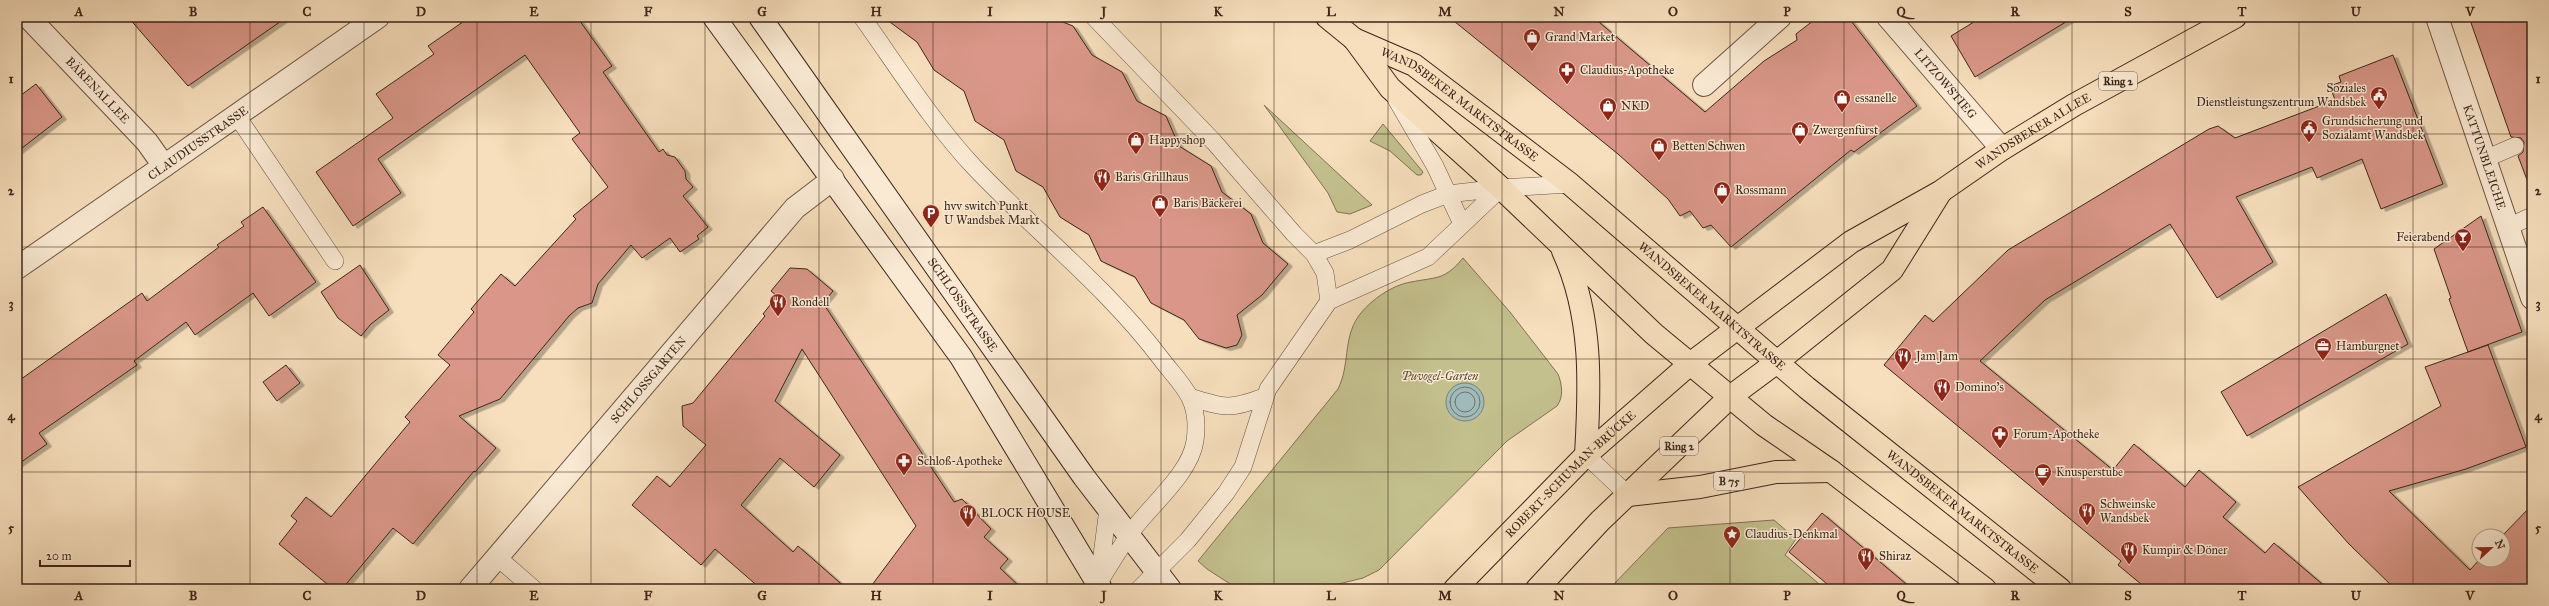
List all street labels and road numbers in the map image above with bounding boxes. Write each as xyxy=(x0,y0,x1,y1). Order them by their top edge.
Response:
street label: WANDSBEKER MARKTSTRASSE xyxy=(1379,45,1541,164)
street label: LITZOWSTIEG xyxy=(1912,46,1980,122)
street label: BÄRENALLEE xyxy=(63,54,133,126)
road number: Ring 2 xyxy=(2099,72,2137,90)
street label: WANDSBEKER ALLEE xyxy=(1973,90,2094,172)
street label: CLAUDIUSSTRASSE xyxy=(145,103,251,183)
street label: KATTUNBLEICHE xyxy=(2460,103,2509,212)
street label: WANDSBEKER MARKTSTRASSE xyxy=(1636,239,1789,374)
street label: SCHLOSSSTRASSE xyxy=(925,255,1001,355)
street label: SCHLOSSGARTEN xyxy=(608,334,689,426)
street label: ROBERT-SCHUMAN-BRÜCKE xyxy=(1502,407,1639,540)
road number: Ring 2 xyxy=(1660,437,1698,455)
street label: WANDSBEKER MARKTSTRASSE xyxy=(1884,447,2042,576)
road number: B 75 xyxy=(1714,472,1744,490)

